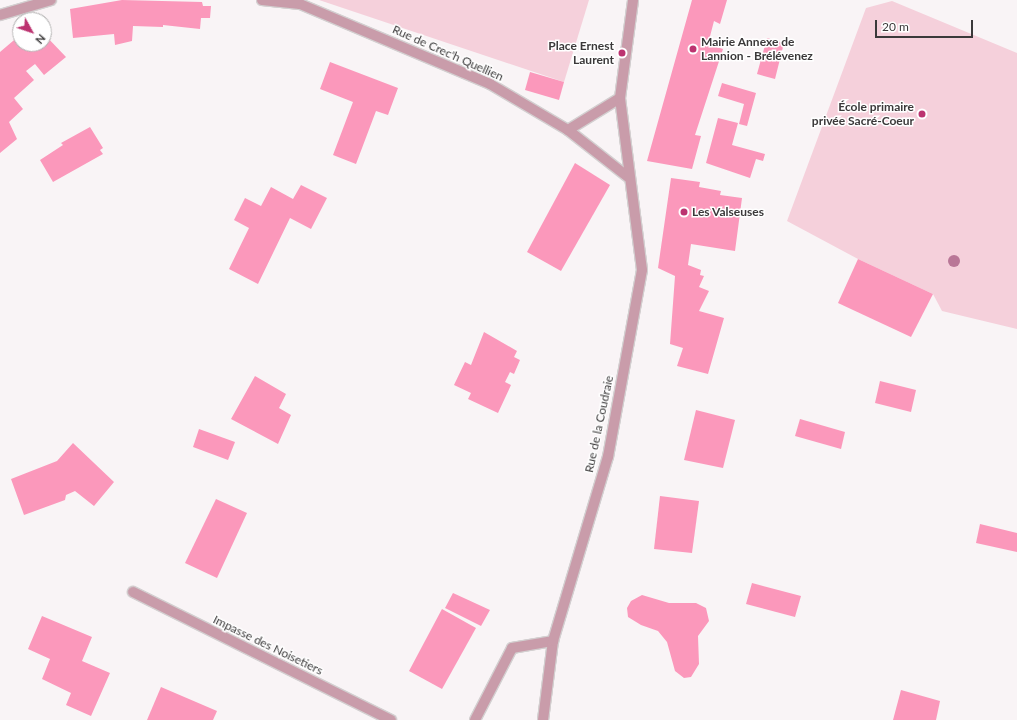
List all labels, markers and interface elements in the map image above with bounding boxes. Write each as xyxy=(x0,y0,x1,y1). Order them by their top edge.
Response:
north arrow xyxy=(12,12,52,52)
scale bar xyxy=(877,12,975,38)
text: 20 m xyxy=(882,19,909,34)
street label: Rue de Crec'h Quellien xyxy=(390,22,506,84)
text: N xyxy=(33,32,49,47)
place label: Mairie Annexe de Lannion - Brélévenez xyxy=(701,35,813,63)
place label: Place Ernest Laurent xyxy=(548,39,614,67)
marker: Mairie Annexe de Lannion - Brélévenez xyxy=(688,44,698,54)
marker: Place Ernest Laurent xyxy=(617,48,627,58)
place label: École primaire privée Sacré-Coeur xyxy=(812,100,914,128)
marker: École primaire privée Sacré-Coeur xyxy=(917,109,927,119)
place label: Les Valseuses xyxy=(692,205,764,219)
marker: Les Valseuses xyxy=(679,207,689,217)
street label: Rue de la Coudraie xyxy=(582,374,616,474)
street label: Impasse des Noisetiers xyxy=(211,612,325,678)

